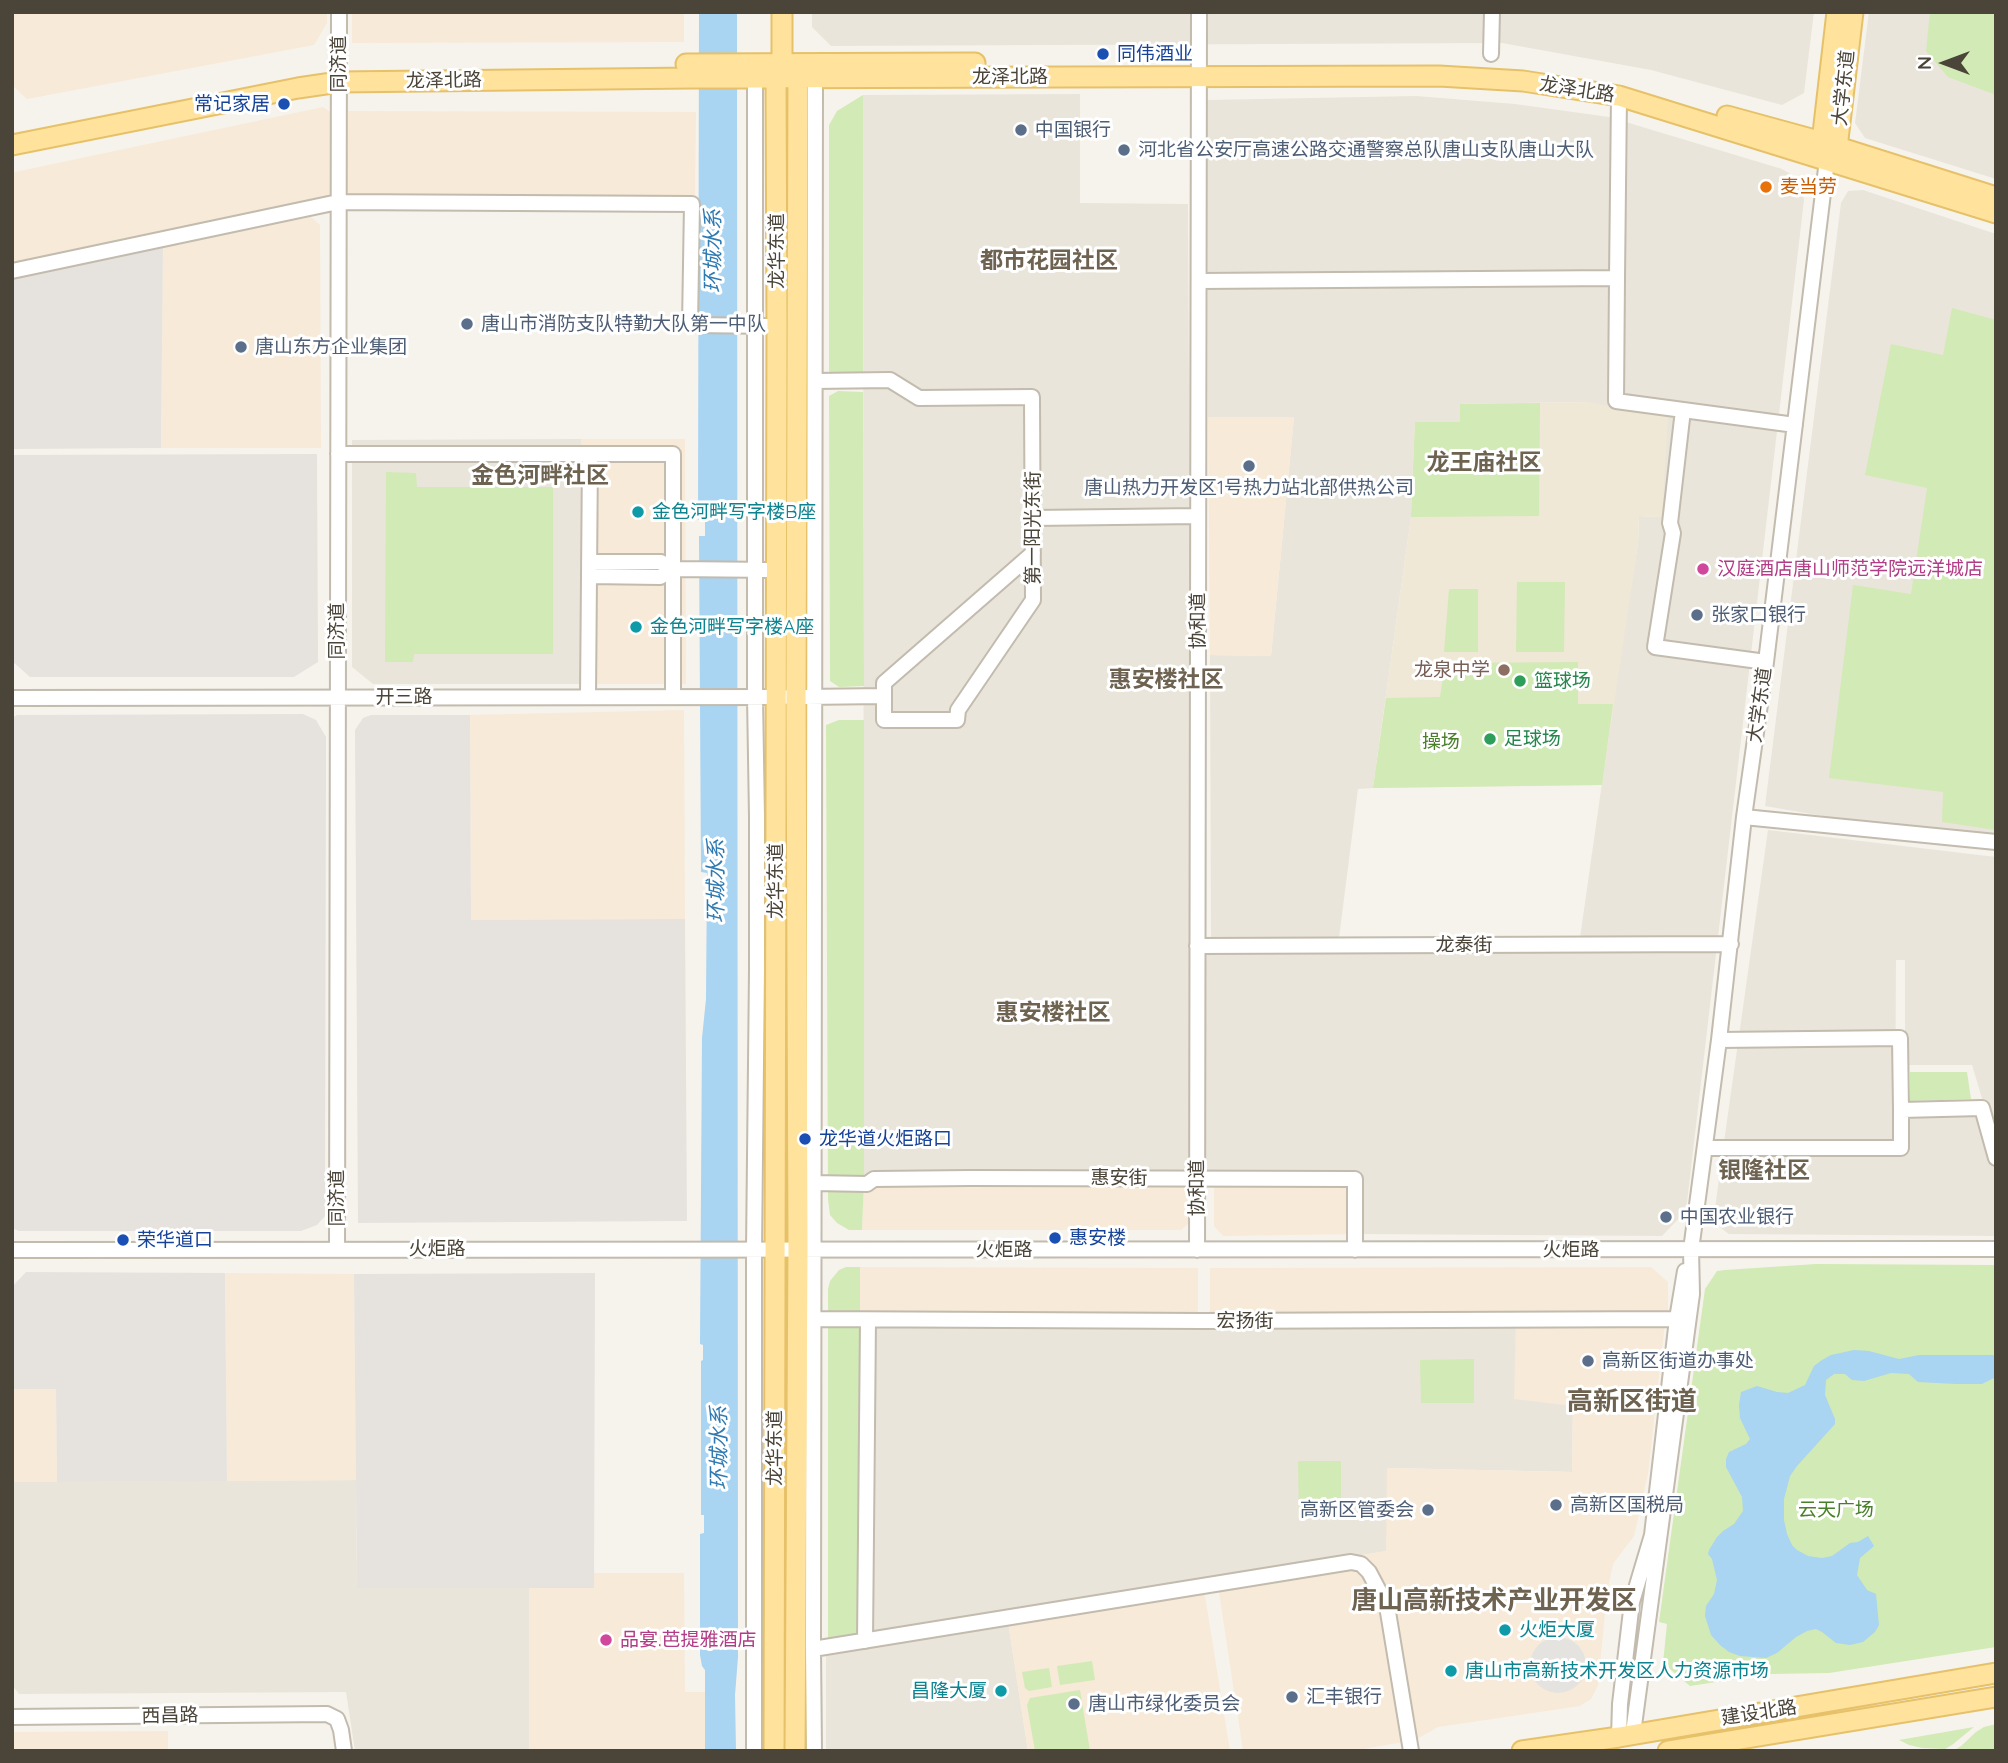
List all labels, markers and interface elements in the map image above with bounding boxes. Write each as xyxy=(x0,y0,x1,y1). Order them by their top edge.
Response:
north arrow xyxy=(1910,28,1980,98)
street label: 同济道 xyxy=(328,36,350,92)
place label: 同伟酒业 xyxy=(1117,43,1193,65)
marker: 同伟酒业 xyxy=(1095,46,1111,62)
street label: 大学东道 xyxy=(1829,49,1859,127)
text: N xyxy=(1912,56,1936,70)
street label: 龙泽北路 xyxy=(972,66,1048,88)
street label: 龙泽北路 xyxy=(406,69,482,93)
street label: 龙泽北路 xyxy=(1538,73,1616,107)
place label: 常记家居 xyxy=(194,93,270,115)
marker: 常记家居 xyxy=(276,96,292,112)
place label: 中国银行 xyxy=(1035,119,1111,141)
marker: 中国银行 xyxy=(1013,122,1029,138)
place label: 河北省公安厅高速公路交通警察总队唐山支队唐山大队 xyxy=(1138,139,1594,161)
marker: 河北省公安厅高速公路交通警察总队唐山支队唐山大队 xyxy=(1116,142,1132,158)
place label: 麦当劳 xyxy=(1780,176,1837,198)
marker: 麦当劳 xyxy=(1758,179,1774,195)
water label: 环城水系 xyxy=(701,209,727,293)
street label: 龙华东道 xyxy=(766,213,788,289)
district label: 都市花园社区 xyxy=(980,247,1118,275)
place label: 唐山市消防支队特勤大队第一中队 xyxy=(481,313,766,335)
marker: 唐山市消防支队特勤大队第一中队 xyxy=(459,316,475,332)
place label: 唐山东方企业集团 xyxy=(255,336,407,358)
marker: 唐山东方企业集团 xyxy=(233,339,249,355)
district label: 龙王庙社区 xyxy=(1427,449,1541,477)
marker: 唐山热力开发区1号热力站北部供热公司 xyxy=(1241,458,1257,474)
district label: 金色河畔社区 xyxy=(471,462,609,490)
street label: 第一阳光东街 xyxy=(1022,471,1044,585)
place label: 唐山热力开发区1号热力站北部供热公司 xyxy=(1084,477,1414,499)
place label: 金色河畔写字楼B座 xyxy=(652,501,816,523)
marker: 金色河畔写字楼B座 xyxy=(630,504,646,520)
place label: 汉庭酒店唐山师范学院远洋城店 xyxy=(1717,558,1983,580)
marker: 汉庭酒店唐山师范学院远洋城店 xyxy=(1695,561,1711,577)
street label: 协和道 xyxy=(1187,593,1209,649)
street label: 同济道 xyxy=(326,603,348,659)
place label: 张家口银行 xyxy=(1711,604,1806,626)
marker: 张家口银行 xyxy=(1689,607,1705,623)
place label: 金色河畔写字楼A座 xyxy=(650,616,814,638)
marker: 金色河畔写字楼A座 xyxy=(628,619,644,635)
place label: 龙泉中学 xyxy=(1414,659,1490,681)
marker: 龙泉中学 xyxy=(1496,662,1512,678)
district label: 惠安楼社区 xyxy=(1109,666,1223,694)
street label: 大学东道 xyxy=(1743,666,1777,744)
place label: 篮球场 xyxy=(1534,670,1591,692)
marker: 篮球场 xyxy=(1512,673,1528,689)
street label: 开三路 xyxy=(376,686,432,708)
place label: 足球场 xyxy=(1504,728,1561,750)
park label: 操场 xyxy=(1422,731,1460,753)
marker: 足球场 xyxy=(1482,731,1498,747)
water label: 环城水系 xyxy=(704,839,730,923)
street label: 龙华东道 xyxy=(765,843,787,919)
street label: 龙泰街 xyxy=(1436,934,1492,956)
district label: 惠安楼社区 xyxy=(996,999,1110,1027)
place label: 龙华道火炬路口 xyxy=(819,1128,952,1150)
marker: 龙华道火炬路口 xyxy=(797,1131,813,1147)
district label: 银隆社区 xyxy=(1718,1157,1810,1185)
street label: 协和道 xyxy=(1186,1160,1208,1216)
street label: 惠安街 xyxy=(1091,1167,1147,1189)
street label: 同济道 xyxy=(326,1170,348,1226)
place label: 中国农业银行 xyxy=(1680,1206,1794,1228)
marker: 中国农业银行 xyxy=(1658,1209,1674,1225)
place label: 惠安楼 xyxy=(1069,1227,1126,1249)
place label: 荣华道口 xyxy=(137,1229,213,1251)
marker: 惠安楼 xyxy=(1047,1230,1063,1246)
marker: 荣华道口 xyxy=(115,1232,131,1248)
street label: 火炬路 xyxy=(409,1238,465,1260)
street label: 火炬路 xyxy=(976,1239,1032,1261)
street label: 火炬路 xyxy=(1543,1239,1599,1261)
street label: 宏扬街 xyxy=(1217,1310,1273,1332)
place label: 高新区街道办事处 xyxy=(1602,1350,1754,1372)
marker: 高新区街道办事处 xyxy=(1580,1353,1596,1369)
district label: 高新区街道 xyxy=(1567,1386,1697,1418)
water label: 环城水系 xyxy=(707,1406,733,1490)
street label: 龙华东道 xyxy=(764,1410,786,1486)
place label: 高新区国税局 xyxy=(1570,1494,1684,1516)
marker: 高新区国税局 xyxy=(1548,1497,1564,1513)
place label: 高新区管委会 xyxy=(1300,1499,1414,1521)
park label: 云天广场 xyxy=(1798,1499,1874,1521)
marker: 高新区管委会 xyxy=(1420,1502,1436,1518)
district label: 唐山高新技术产业开发区 xyxy=(1351,1585,1637,1617)
place label: 火炬大厦 xyxy=(1519,1619,1595,1641)
marker: 火炬大厦 xyxy=(1497,1622,1513,1638)
place label: 品宴.芭提雅酒店 xyxy=(620,1629,756,1651)
marker: 品宴.芭提雅酒店 xyxy=(598,1632,614,1648)
place label: 唐山市高新技术开发区人力资源市场 xyxy=(1465,1660,1769,1682)
marker: 唐山市高新技术开发区人力资源市场 xyxy=(1443,1663,1459,1679)
place label: 昌隆大厦 xyxy=(911,1680,987,1702)
marker: 昌隆大厦 xyxy=(993,1683,1009,1699)
place label: 汇丰银行 xyxy=(1306,1686,1382,1708)
marker: 汇丰银行 xyxy=(1284,1689,1300,1705)
place label: 唐山市绿化委员会 xyxy=(1088,1693,1240,1715)
marker: 唐山市绿化委员会 xyxy=(1066,1696,1082,1712)
street label: 建设北路 xyxy=(1720,1696,1798,1730)
street label: 西昌路 xyxy=(141,1704,199,1728)

